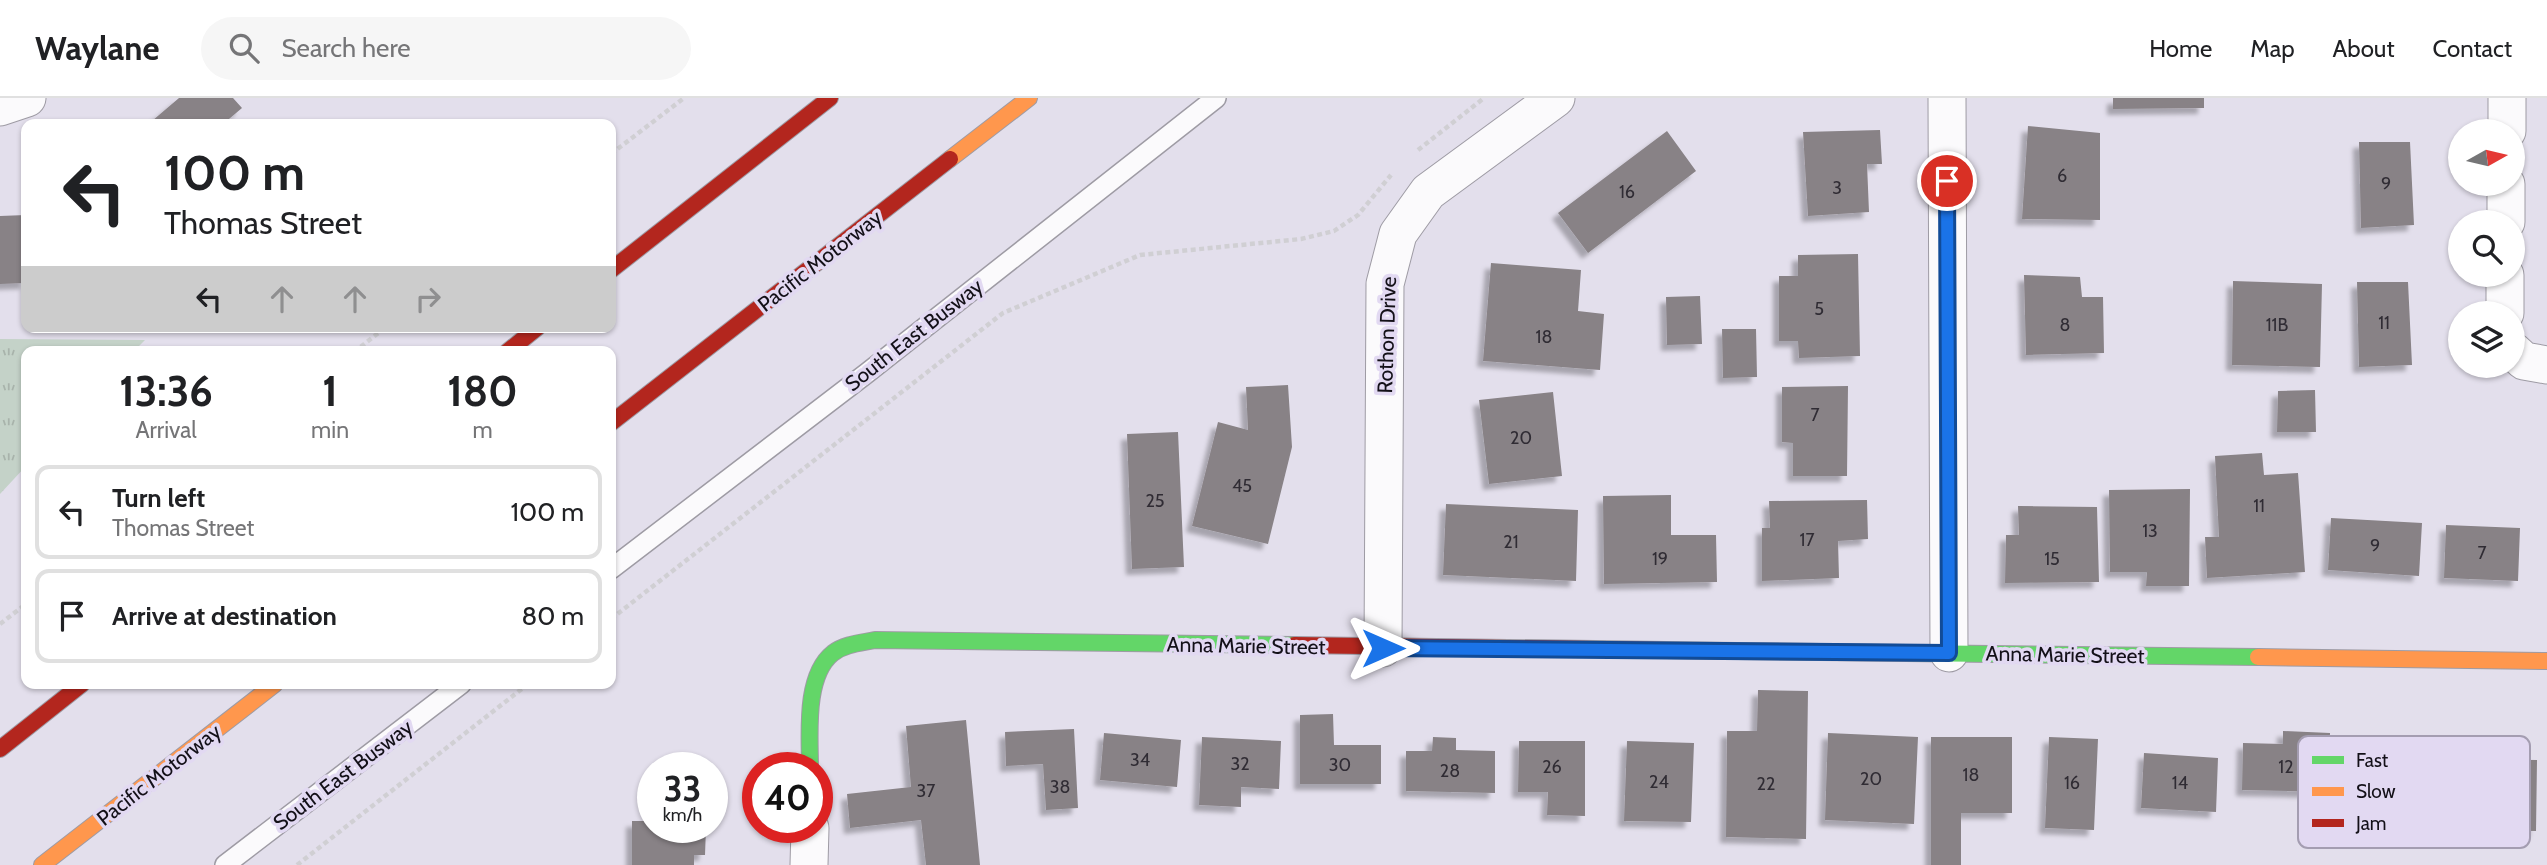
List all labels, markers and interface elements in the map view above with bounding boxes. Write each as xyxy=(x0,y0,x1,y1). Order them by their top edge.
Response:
search box xyxy=(201,17,691,80)
text: Waylane xyxy=(35,28,159,68)
icon: search xyxy=(225,29,263,67)
text: Search here xyxy=(281,32,411,64)
text: Home xyxy=(2149,34,2212,63)
text: Map xyxy=(2250,34,2295,63)
text: About xyxy=(2333,34,2395,63)
text: Contact xyxy=(2433,34,2512,63)
north arrow xyxy=(2448,119,2525,196)
map controls xyxy=(2448,119,2525,378)
text: 100 m xyxy=(164,143,305,202)
icon: left xyxy=(49,147,140,238)
pin xyxy=(1917,151,1977,211)
icon: arrive xyxy=(1928,162,1966,200)
house number: 6 xyxy=(2057,165,2067,187)
house number: 9 xyxy=(2381,173,2391,195)
house number: 3 xyxy=(1832,177,1842,199)
house number: 16 xyxy=(1619,181,1635,203)
text: Thomas Street xyxy=(164,203,362,242)
street label: Pacific Motorway xyxy=(753,204,887,317)
button: search xyxy=(2448,210,2525,287)
street label: South East Busway xyxy=(840,273,988,396)
street label: Rothon Drive xyxy=(1372,276,1401,394)
icon: left xyxy=(190,280,228,318)
icon: ahead xyxy=(263,280,301,318)
icon: ahead xyxy=(336,280,374,318)
icon: right xyxy=(409,280,447,318)
house number: 5 xyxy=(1814,298,1824,320)
button: layers xyxy=(2448,301,2525,378)
house number: 11 xyxy=(2378,312,2390,334)
house number: 8 xyxy=(2060,314,2070,336)
house number: 11B xyxy=(2266,314,2288,336)
house number: 18 xyxy=(1536,326,1552,348)
text: 13:36 xyxy=(119,365,213,417)
text: 1 xyxy=(322,365,338,417)
text: 180 xyxy=(447,365,518,417)
house number: 7 xyxy=(1810,404,1820,426)
text: Arrival xyxy=(135,416,197,444)
text: min xyxy=(311,416,349,444)
text: m xyxy=(472,416,493,444)
house number: 20 xyxy=(1510,427,1532,449)
house number: 45 xyxy=(1232,475,1252,497)
text: Turn left xyxy=(112,482,205,514)
house number: 25 xyxy=(1145,490,1165,512)
icon: left xyxy=(53,493,91,531)
house number: 11 xyxy=(2253,495,2265,517)
text: 100 m xyxy=(511,496,584,528)
text: Thomas Street xyxy=(112,514,254,542)
house number: 13 xyxy=(2142,520,2158,542)
house number: 17 xyxy=(1800,529,1814,551)
house number: 21 xyxy=(1503,531,1519,553)
house number: 9 xyxy=(2370,535,2380,557)
house number: 7 xyxy=(2477,542,2487,564)
house number: 19 xyxy=(1652,548,1668,570)
house number: 15 xyxy=(2044,548,2060,570)
icon: arrive xyxy=(53,597,91,635)
text: Arrive at destination xyxy=(112,600,337,632)
text: 80 m xyxy=(521,600,584,632)
position arrow xyxy=(1346,611,1420,685)
street label: Anna Marie Street xyxy=(1166,632,1326,659)
street label: Anna Marie Street xyxy=(1985,641,2145,668)
street label: South East Busway xyxy=(268,714,418,835)
street label: Pacific Motorway xyxy=(92,718,226,831)
legend xyxy=(2298,736,2530,848)
house number: 34 xyxy=(1130,749,1150,771)
text: Fast xyxy=(2356,749,2389,772)
speed limit sign: 40 xyxy=(742,752,833,843)
house number: 32 xyxy=(1230,753,1250,775)
house number: 30 xyxy=(1329,754,1351,776)
house number: 26 xyxy=(1542,756,1562,778)
house number: 12 xyxy=(2278,756,2294,778)
house number: 28 xyxy=(1440,760,1460,782)
house number: 18 xyxy=(1963,764,1979,786)
text: 33 xyxy=(664,767,701,810)
house number: 20 xyxy=(1860,768,1882,790)
house number: 24 xyxy=(1649,771,1669,793)
house number: 16 xyxy=(2064,772,2080,794)
house number: 14 xyxy=(2172,772,2188,794)
house number: 22 xyxy=(1757,773,1775,795)
house number: 38 xyxy=(1050,776,1070,798)
house number: 37 xyxy=(917,780,935,802)
text: Slow xyxy=(2356,780,2396,803)
text: km/h xyxy=(663,804,702,826)
text: Jam xyxy=(2355,812,2386,835)

